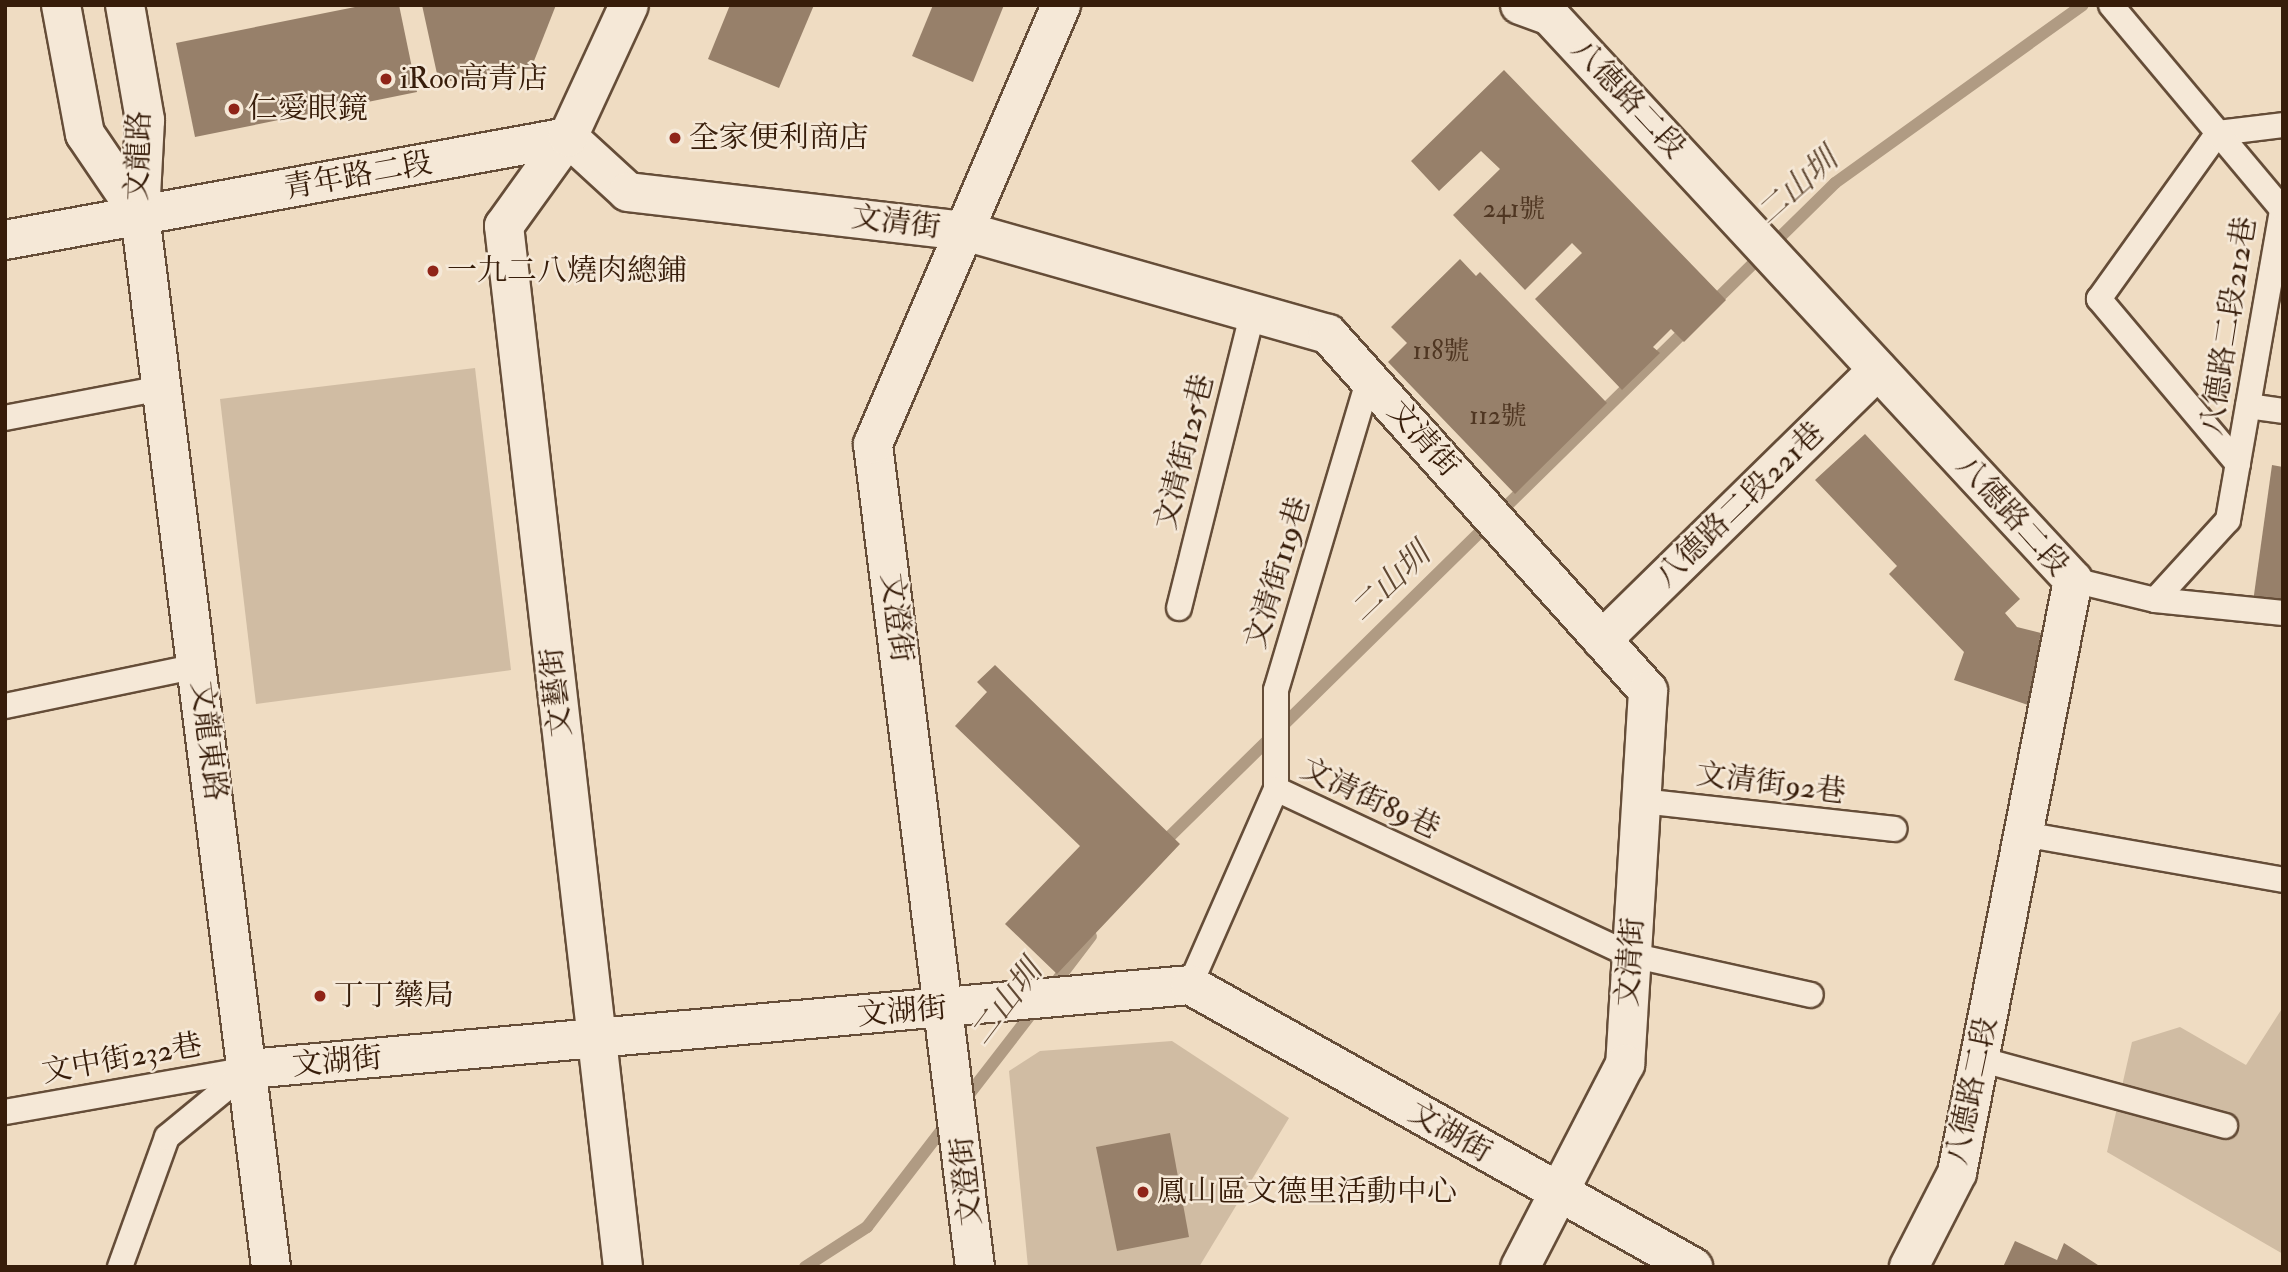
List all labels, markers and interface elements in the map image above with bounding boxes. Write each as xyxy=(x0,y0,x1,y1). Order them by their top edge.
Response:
street label: 八德路二段 xyxy=(1564,32,1692,166)
place label: iRoo高青店 xyxy=(400,61,548,97)
marker: iRoo高青店 xyxy=(378,71,394,87)
place label: 仁愛眼鏡 xyxy=(248,91,368,127)
marker: 仁愛眼鏡 xyxy=(226,101,242,117)
street label: 文龍路 xyxy=(119,110,159,202)
place label: 全家便利商店 xyxy=(689,120,869,156)
marker: 全家便利商店 xyxy=(667,130,683,146)
water label: 二山圳 xyxy=(1748,141,1846,233)
street label: 青年路二段 xyxy=(281,145,435,207)
house number: 241號 xyxy=(1483,194,1545,226)
street label: 文清街 xyxy=(849,200,943,246)
street label: 八德路二段212巷 xyxy=(2194,214,2264,438)
place label: 一九二八燒肉總鋪 xyxy=(447,253,687,289)
marker: 一九二八燒肉總鋪 xyxy=(425,263,441,279)
house number: 118號 xyxy=(1413,336,1469,368)
street label: 文清街125巷 xyxy=(1148,371,1222,533)
street label: 文清街 xyxy=(1380,394,1466,484)
house number: 112號 xyxy=(1469,401,1527,433)
street label: 八德路二段221巷 xyxy=(1648,415,1832,595)
street label: 八德路二段 xyxy=(1948,448,2076,584)
street label: 文清街119巷 xyxy=(1238,493,1318,653)
water label: 二山圳 xyxy=(1342,536,1438,630)
street label: 文澄街 xyxy=(873,571,919,665)
street label: 文藝街 xyxy=(534,645,580,739)
street label: 文龍東路 xyxy=(183,679,233,803)
street label: 文清街89巷 xyxy=(1295,751,1445,847)
street label: 文清街92巷 xyxy=(1694,757,1848,811)
street label: 文清街 xyxy=(1610,916,1652,1008)
water label: 二山圳 xyxy=(962,953,1050,1053)
place label: 丁丁藥局 xyxy=(334,978,454,1014)
marker: 丁丁藥局 xyxy=(312,988,328,1004)
street label: 文湖街 xyxy=(856,990,948,1034)
street label: 八德路二段 xyxy=(1939,1014,2005,1168)
street label: 文中街232巷 xyxy=(39,1027,205,1091)
street label: 文湖街 xyxy=(291,1040,383,1084)
street label: 文湖街 xyxy=(1402,1095,1498,1171)
street label: 文澄街 xyxy=(944,1134,990,1228)
place label: 鳳山區文德里活動中心 xyxy=(1157,1174,1457,1210)
marker: 鳳山區文德里活動中心 xyxy=(1135,1184,1151,1200)

